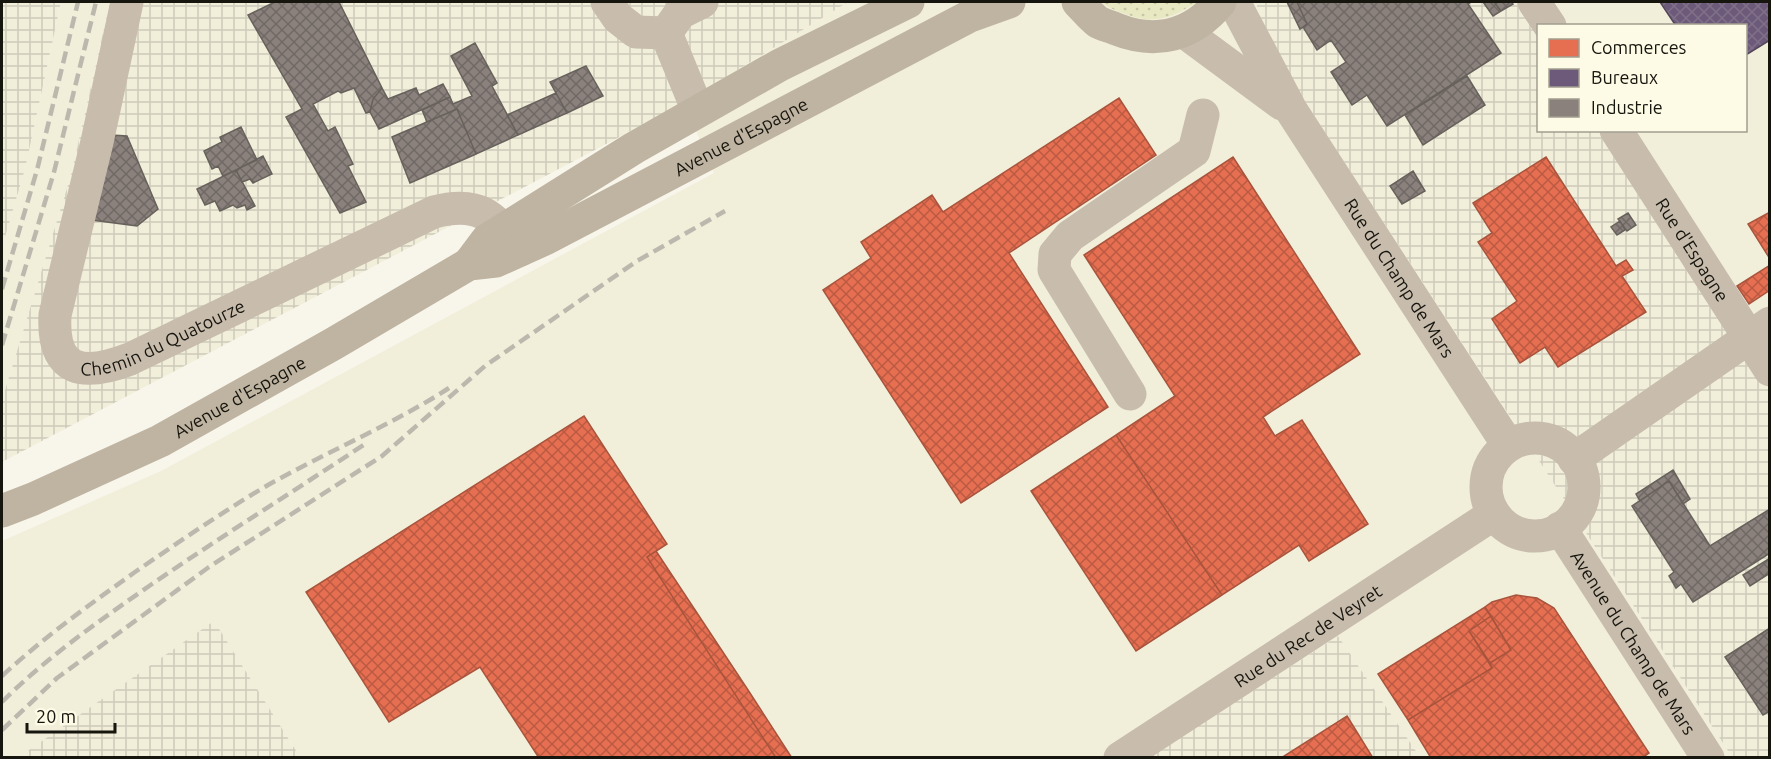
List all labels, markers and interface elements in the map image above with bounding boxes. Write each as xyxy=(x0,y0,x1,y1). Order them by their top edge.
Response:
legend xyxy=(1537,24,1747,132)
text: Commerces xyxy=(1591,37,1687,57)
text: Bureaux xyxy=(1591,67,1658,87)
street label: Avenue d'Espagne xyxy=(671,93,811,180)
text: Industrie xyxy=(1591,97,1663,117)
street label: Rue du Champ de Mars xyxy=(1341,194,1459,361)
street label: Rue d'Espagne xyxy=(1652,194,1733,305)
street label: Chemin du Quatourze xyxy=(80,295,248,379)
street label: Avenue d'Espagne xyxy=(170,352,309,441)
street label: Avenue du Champ de Mars xyxy=(1567,547,1700,738)
street label: Rue du Rec de Veyret xyxy=(1230,580,1385,691)
scale bar xyxy=(27,696,116,734)
text: 20 m xyxy=(36,706,76,726)

